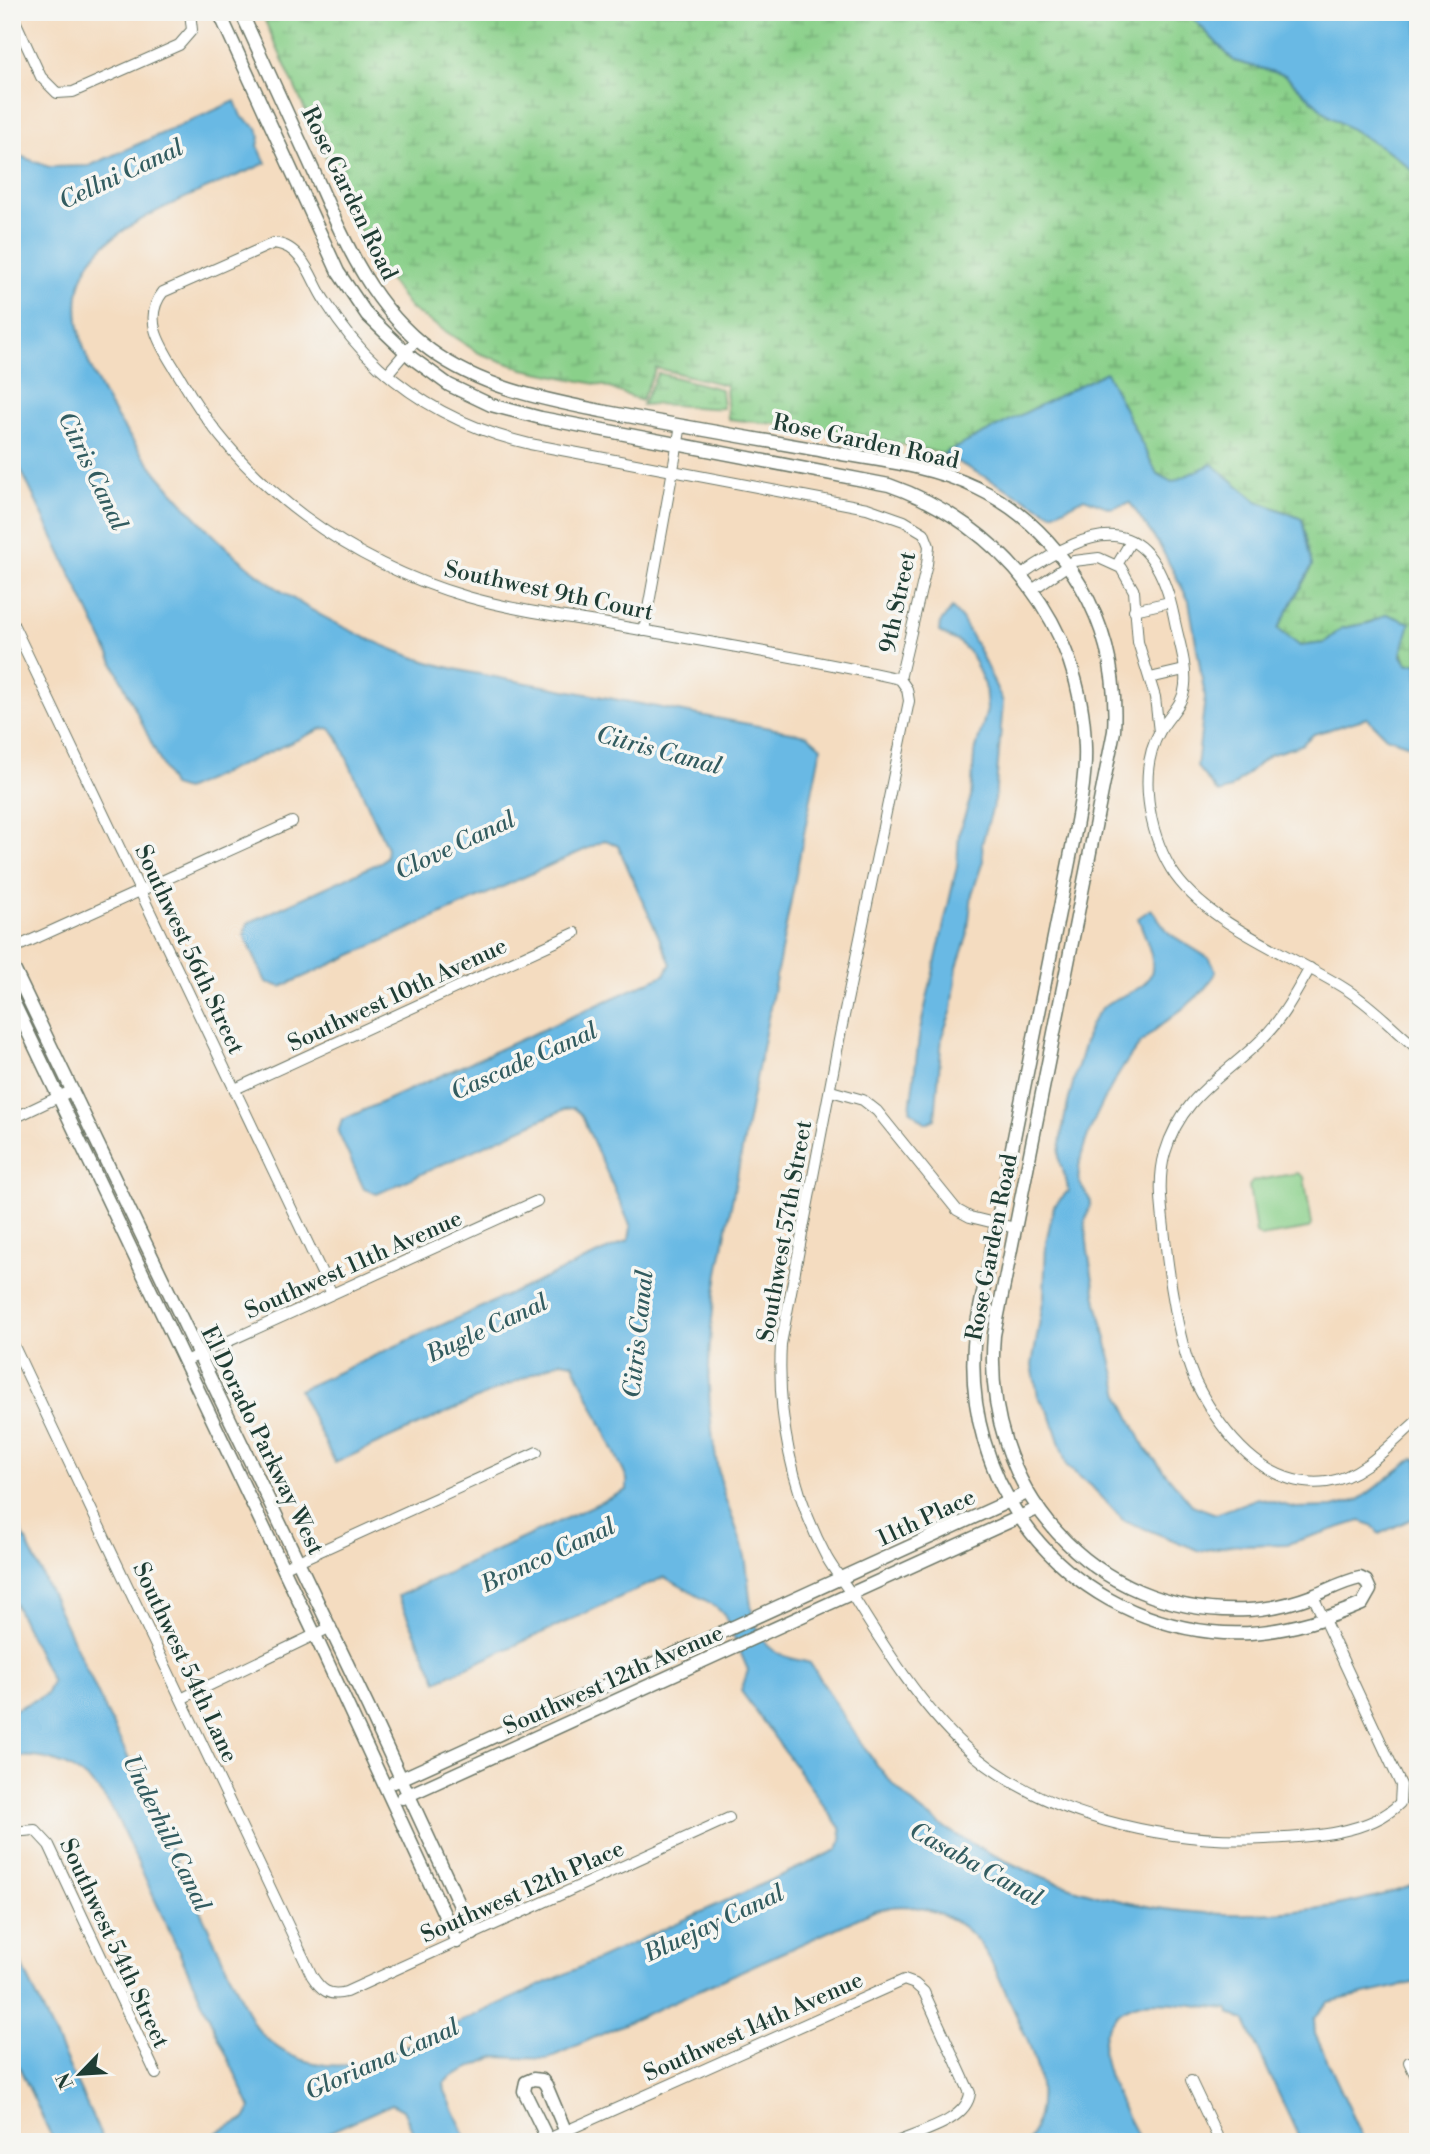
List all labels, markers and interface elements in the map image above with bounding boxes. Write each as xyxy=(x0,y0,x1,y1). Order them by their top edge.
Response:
street label: Rose Garden Road xyxy=(295,102,403,285)
water label: Cellni Canal xyxy=(55,133,189,217)
water label: Citris Canal xyxy=(50,407,134,536)
street label: Rose Garden Road xyxy=(770,409,962,475)
street label: 9th Street xyxy=(874,549,922,656)
street label: Southwest 9th Court xyxy=(442,555,656,627)
water label: Citris Canal xyxy=(593,720,725,782)
water label: Clove Canal xyxy=(390,805,521,887)
street label: Southwest 56th Street xyxy=(128,840,250,1059)
street label: Southwest 10th Avenue xyxy=(283,932,512,1058)
water label: Cascade Canal xyxy=(446,1016,603,1108)
street label: Southwest 57th Street xyxy=(752,1118,818,1344)
street label: Rose Garden Road xyxy=(960,1151,1024,1343)
street label: Southwest 11th Avenue xyxy=(240,1204,466,1325)
water label: Citris Canal xyxy=(617,1268,661,1400)
water label: Bugle Canal xyxy=(421,1288,553,1371)
street label: El Dorado Parkway West xyxy=(194,1321,330,1559)
street label: 11th Place xyxy=(873,1483,980,1553)
water label: Bronco Canal xyxy=(475,1512,621,1601)
street label: Southwest 54th Lane xyxy=(126,1558,244,1767)
street label: Southwest 12th Avenue xyxy=(499,1619,728,1741)
water label: Underhill Canal xyxy=(115,1750,217,1917)
water label: Casaba Canal xyxy=(904,1816,1047,1914)
street label: Southwest 54th Street xyxy=(53,1834,175,2053)
street label: Southwest 12th Place xyxy=(416,1834,628,1949)
water label: Bluejay Canal xyxy=(639,1878,789,1970)
street label: Southwest 14th Avenue xyxy=(639,1966,867,2088)
water label: Gloriana Canal xyxy=(301,2012,464,2107)
north arrow xyxy=(46,2038,116,2108)
text: N xyxy=(51,2069,80,2093)

